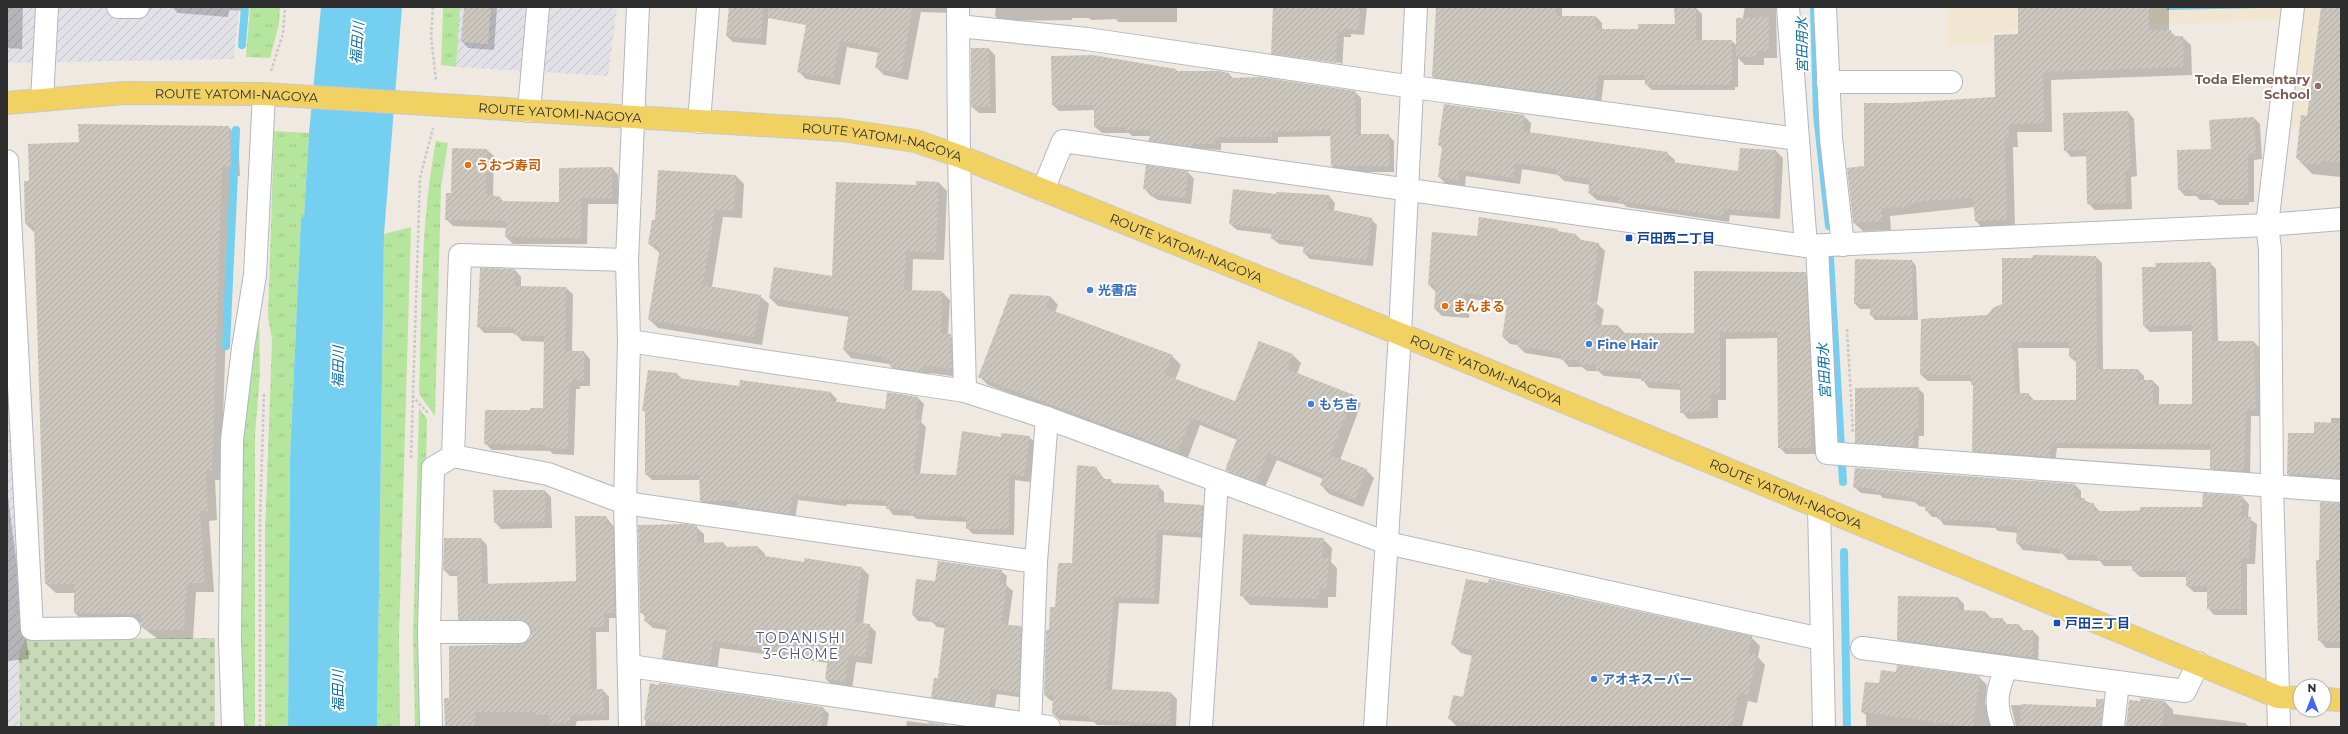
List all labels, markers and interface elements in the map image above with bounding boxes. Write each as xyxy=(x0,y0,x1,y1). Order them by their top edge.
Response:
water label: 宮田用水 xyxy=(1792,15,1811,73)
water label: 福田川 xyxy=(347,19,368,65)
place label: Toda Elementary School xyxy=(2195,71,2310,102)
marker: Toda Elementary School xyxy=(2313,81,2323,91)
street label: ROUTE YATOMI-NAGOYA xyxy=(155,85,319,105)
street label: ROUTE YATOMI-NAGOYA xyxy=(478,99,643,126)
street label: ROUTE YATOMI-NAGOYA xyxy=(801,120,965,165)
place label: うおづ寿司 xyxy=(476,157,541,173)
marker: うおづ寿司 xyxy=(463,160,473,170)
street label: ROUTE YATOMI-NAGOYA xyxy=(1108,210,1266,286)
place label: 戸田西二丁目 xyxy=(1637,230,1715,246)
marker: 戸田西二丁目 xyxy=(1624,233,1634,243)
place label: 光書店 xyxy=(1098,282,1137,298)
marker: 光書店 xyxy=(1085,285,1095,295)
place label: まんまる xyxy=(1453,298,1505,314)
marker: まんまる xyxy=(1440,301,1450,311)
street label: ROUTE YATOMI-NAGOYA xyxy=(1408,331,1566,409)
place label: Fine Hair xyxy=(1597,336,1659,352)
marker: Fine Hair xyxy=(1584,339,1594,349)
water label: 宮田用水 xyxy=(1813,341,1834,399)
water label: 福田川 xyxy=(329,344,347,388)
place label: もち吉 xyxy=(1319,396,1358,412)
marker: もち吉 xyxy=(1306,399,1316,409)
street label: ROUTE YATOMI-NAGOYA xyxy=(1707,455,1865,532)
place label: 戸田三丁目 xyxy=(2065,615,2130,631)
marker: 戸田三丁目 xyxy=(2052,618,2062,628)
district label: TODANISHI 3-CHOME xyxy=(756,629,846,663)
water label: 福田川 xyxy=(329,668,347,712)
place label: アオキスーパー xyxy=(1602,671,1692,687)
marker: アオキスーパー xyxy=(1589,674,1599,684)
north arrow xyxy=(2292,678,2332,718)
text: N xyxy=(2308,681,2316,695)

